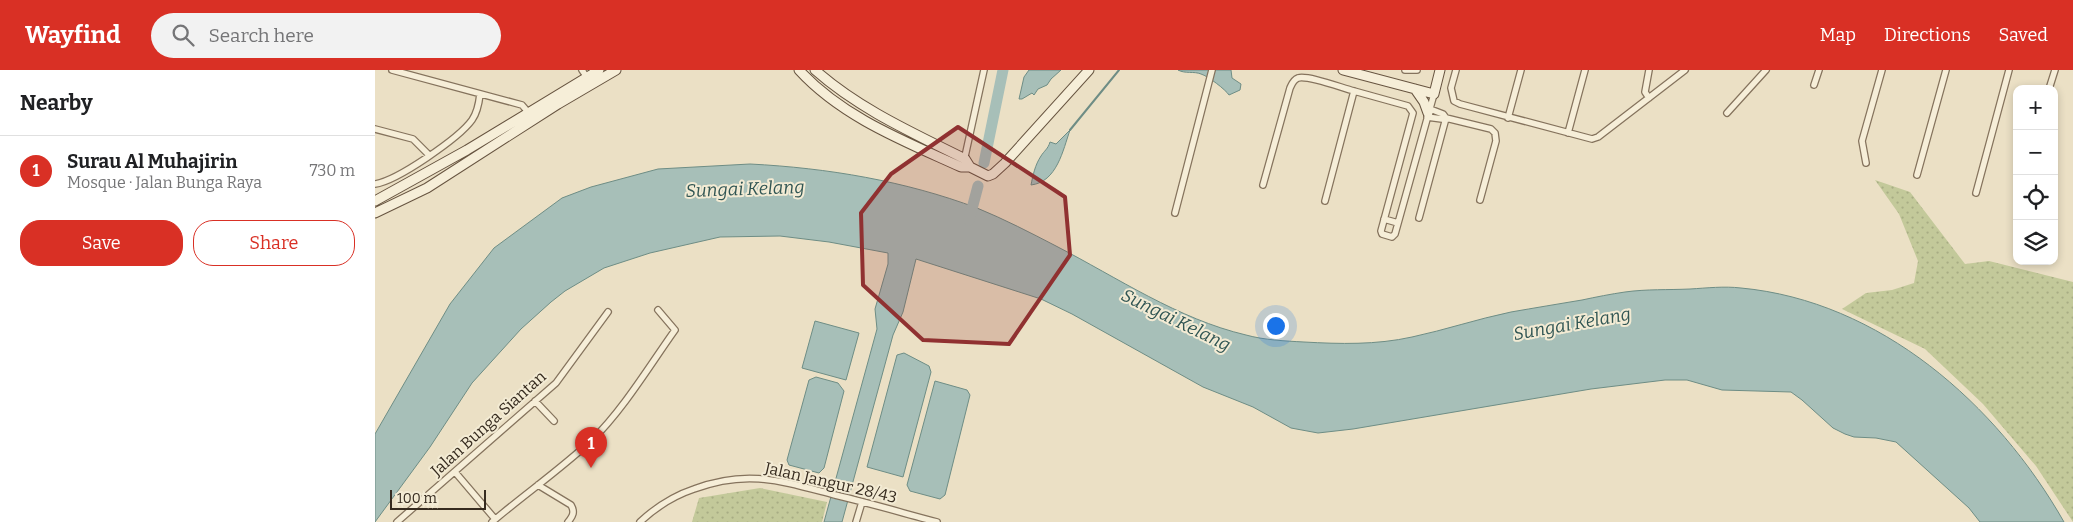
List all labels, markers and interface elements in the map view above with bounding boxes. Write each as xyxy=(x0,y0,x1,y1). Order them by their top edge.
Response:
search box xyxy=(151,13,501,58)
text: Wayfind xyxy=(25,21,121,49)
icon: search xyxy=(169,21,197,49)
text: Search here xyxy=(209,24,314,47)
text: Map xyxy=(1820,24,1856,46)
text: Directions xyxy=(1884,24,1971,46)
text: Saved xyxy=(1999,24,2048,46)
map controls xyxy=(2013,85,2058,265)
button: + xyxy=(2013,85,2058,130)
text: Nearby xyxy=(20,90,93,116)
button: − xyxy=(2013,130,2058,175)
text: Surau Al Muhajirin xyxy=(67,150,237,173)
text: 1 xyxy=(33,161,39,180)
text: 730 m xyxy=(309,161,355,180)
text: Mosque · Jalan Bunga Raya xyxy=(67,173,262,192)
button: locate xyxy=(2013,175,2058,220)
water label: Sungai Kelang xyxy=(685,176,805,202)
button: Save xyxy=(20,220,183,266)
button: Share xyxy=(193,220,355,266)
button: layers xyxy=(2013,220,2058,265)
water label: Sungai Kelang xyxy=(1118,284,1234,356)
water label: Sungai Kelang xyxy=(1512,303,1632,345)
your location xyxy=(1263,313,1289,339)
street label: Jalan Bunga Siantan xyxy=(426,367,550,481)
pin: 1 xyxy=(575,427,607,468)
street label: Jalan Jangur 28/43 xyxy=(762,458,899,507)
scale bar xyxy=(390,487,486,510)
text: 100 m xyxy=(397,490,437,507)

